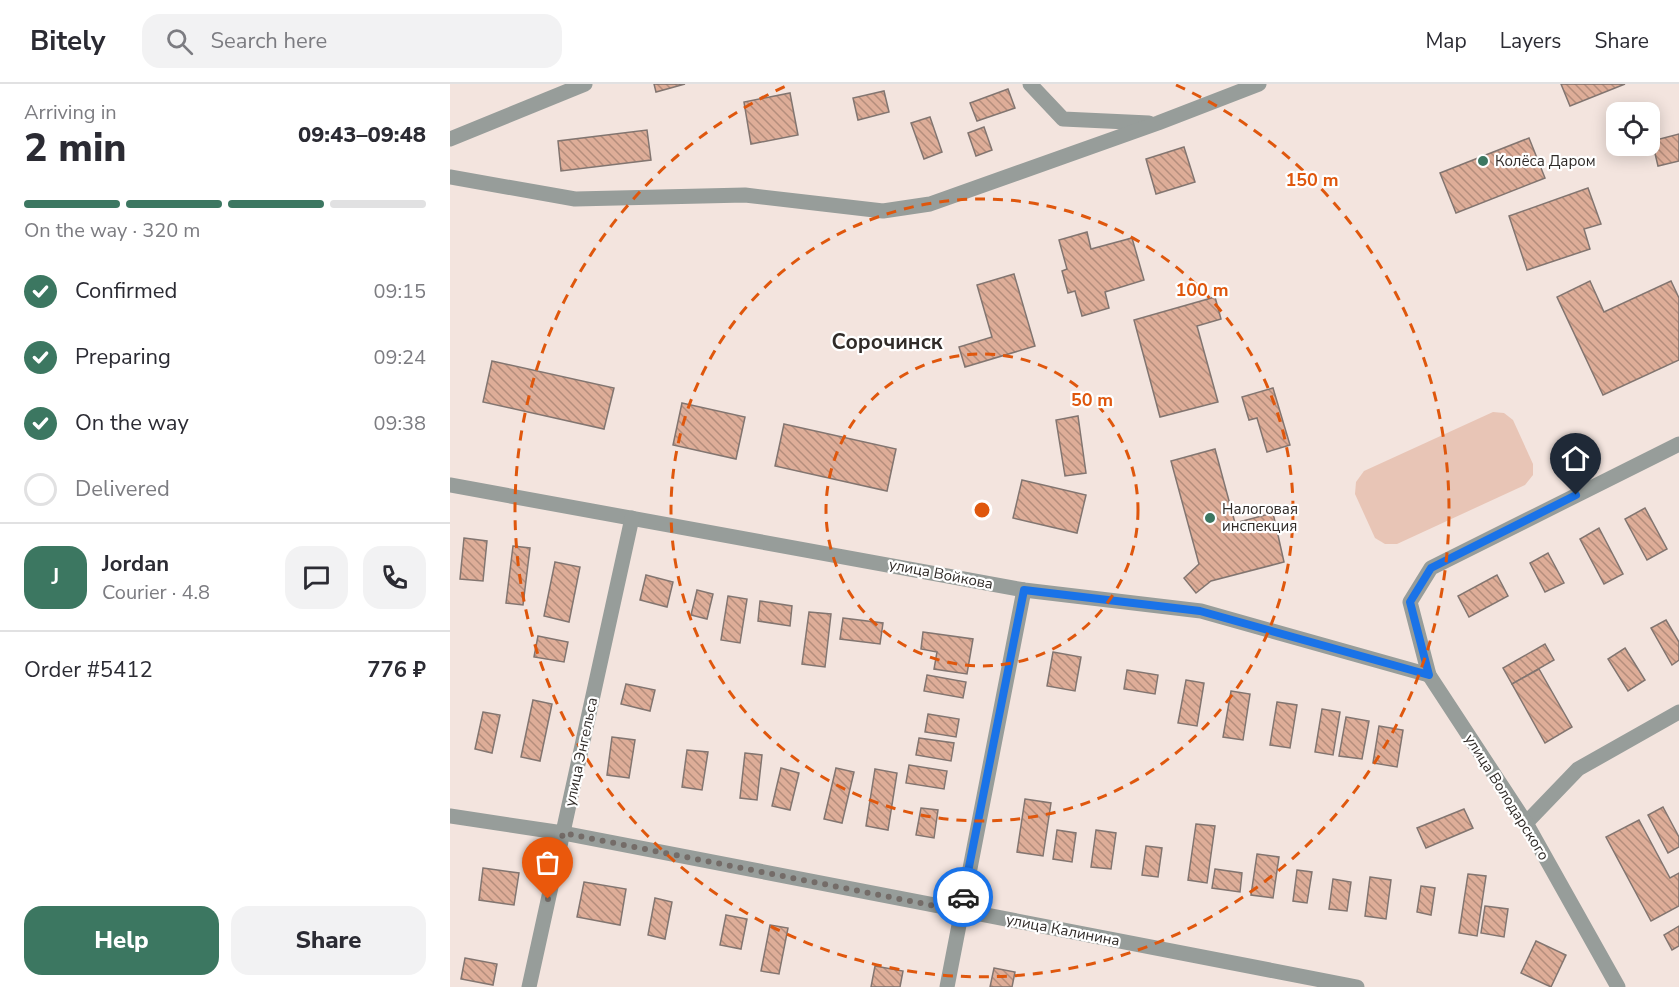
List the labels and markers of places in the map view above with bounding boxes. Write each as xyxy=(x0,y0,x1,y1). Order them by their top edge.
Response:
place label: Колёса Даром xyxy=(1495,151,1596,171)
marker: Колёса Даром xyxy=(1476,154,1490,168)
pin xyxy=(1550,433,1601,495)
place label: Налоговая инспекция xyxy=(1222,499,1298,536)
centre of rings xyxy=(972,500,992,520)
marker: Налоговая инспекция xyxy=(1203,511,1217,525)
pin xyxy=(522,837,573,899)

